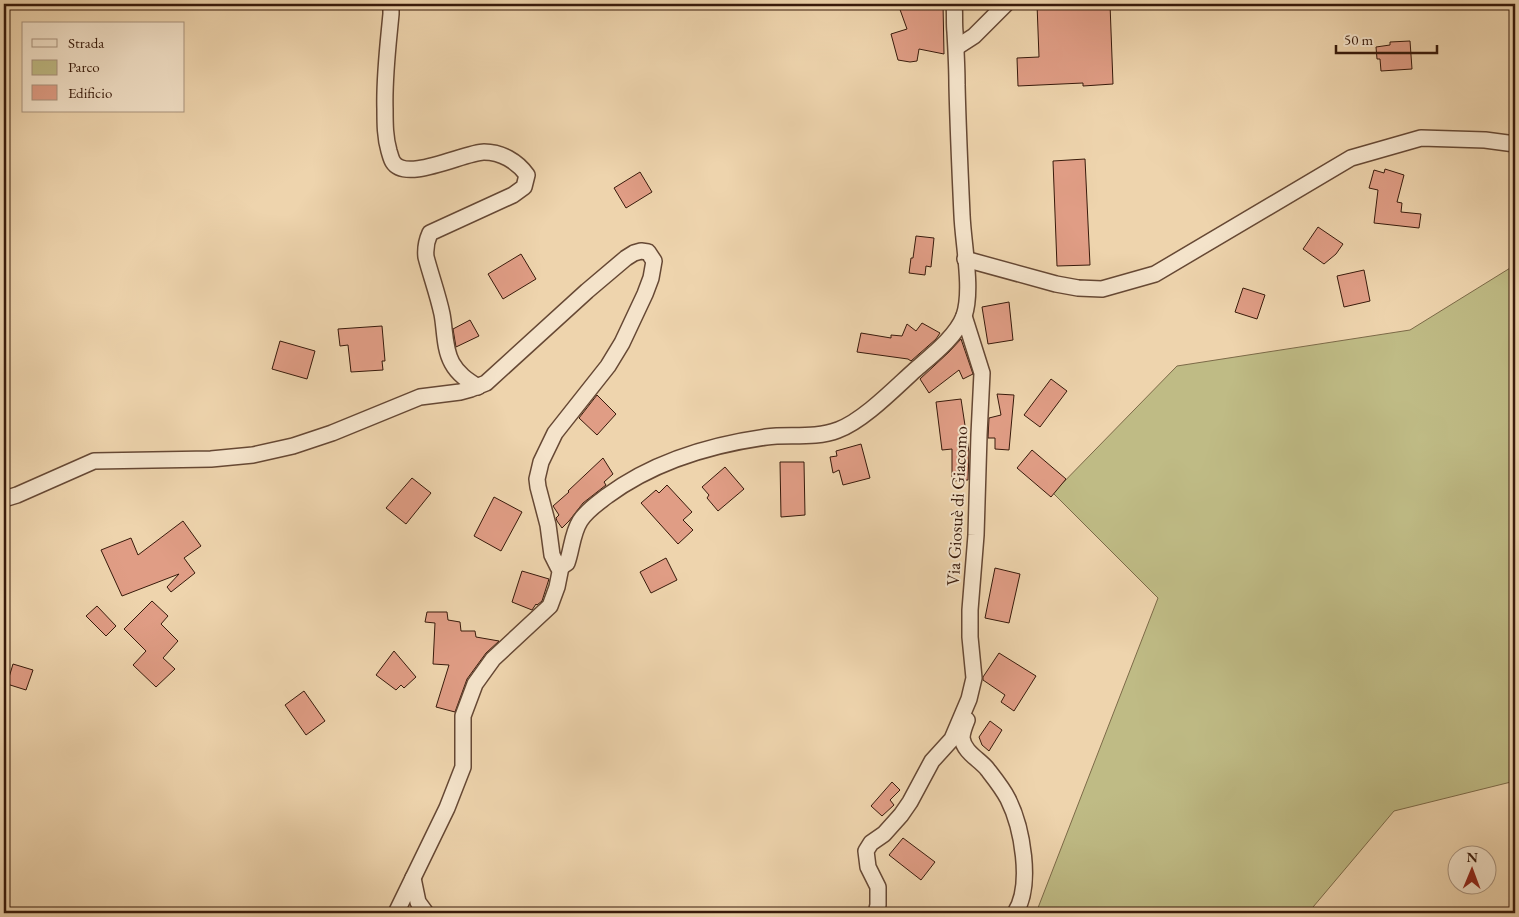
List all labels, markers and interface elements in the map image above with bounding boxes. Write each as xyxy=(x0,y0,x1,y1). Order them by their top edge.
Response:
legend xyxy=(22,22,185,112)
scale bar xyxy=(1336,22,1438,54)
text: 50 m xyxy=(1344,30,1373,49)
text: Strada xyxy=(68,33,104,52)
text: Parco xyxy=(68,57,100,76)
text: Edificio xyxy=(68,83,112,102)
street label: Via Giosuè di Giacomo xyxy=(941,425,972,586)
north arrow xyxy=(1446,844,1496,894)
text: N xyxy=(1466,848,1479,866)

